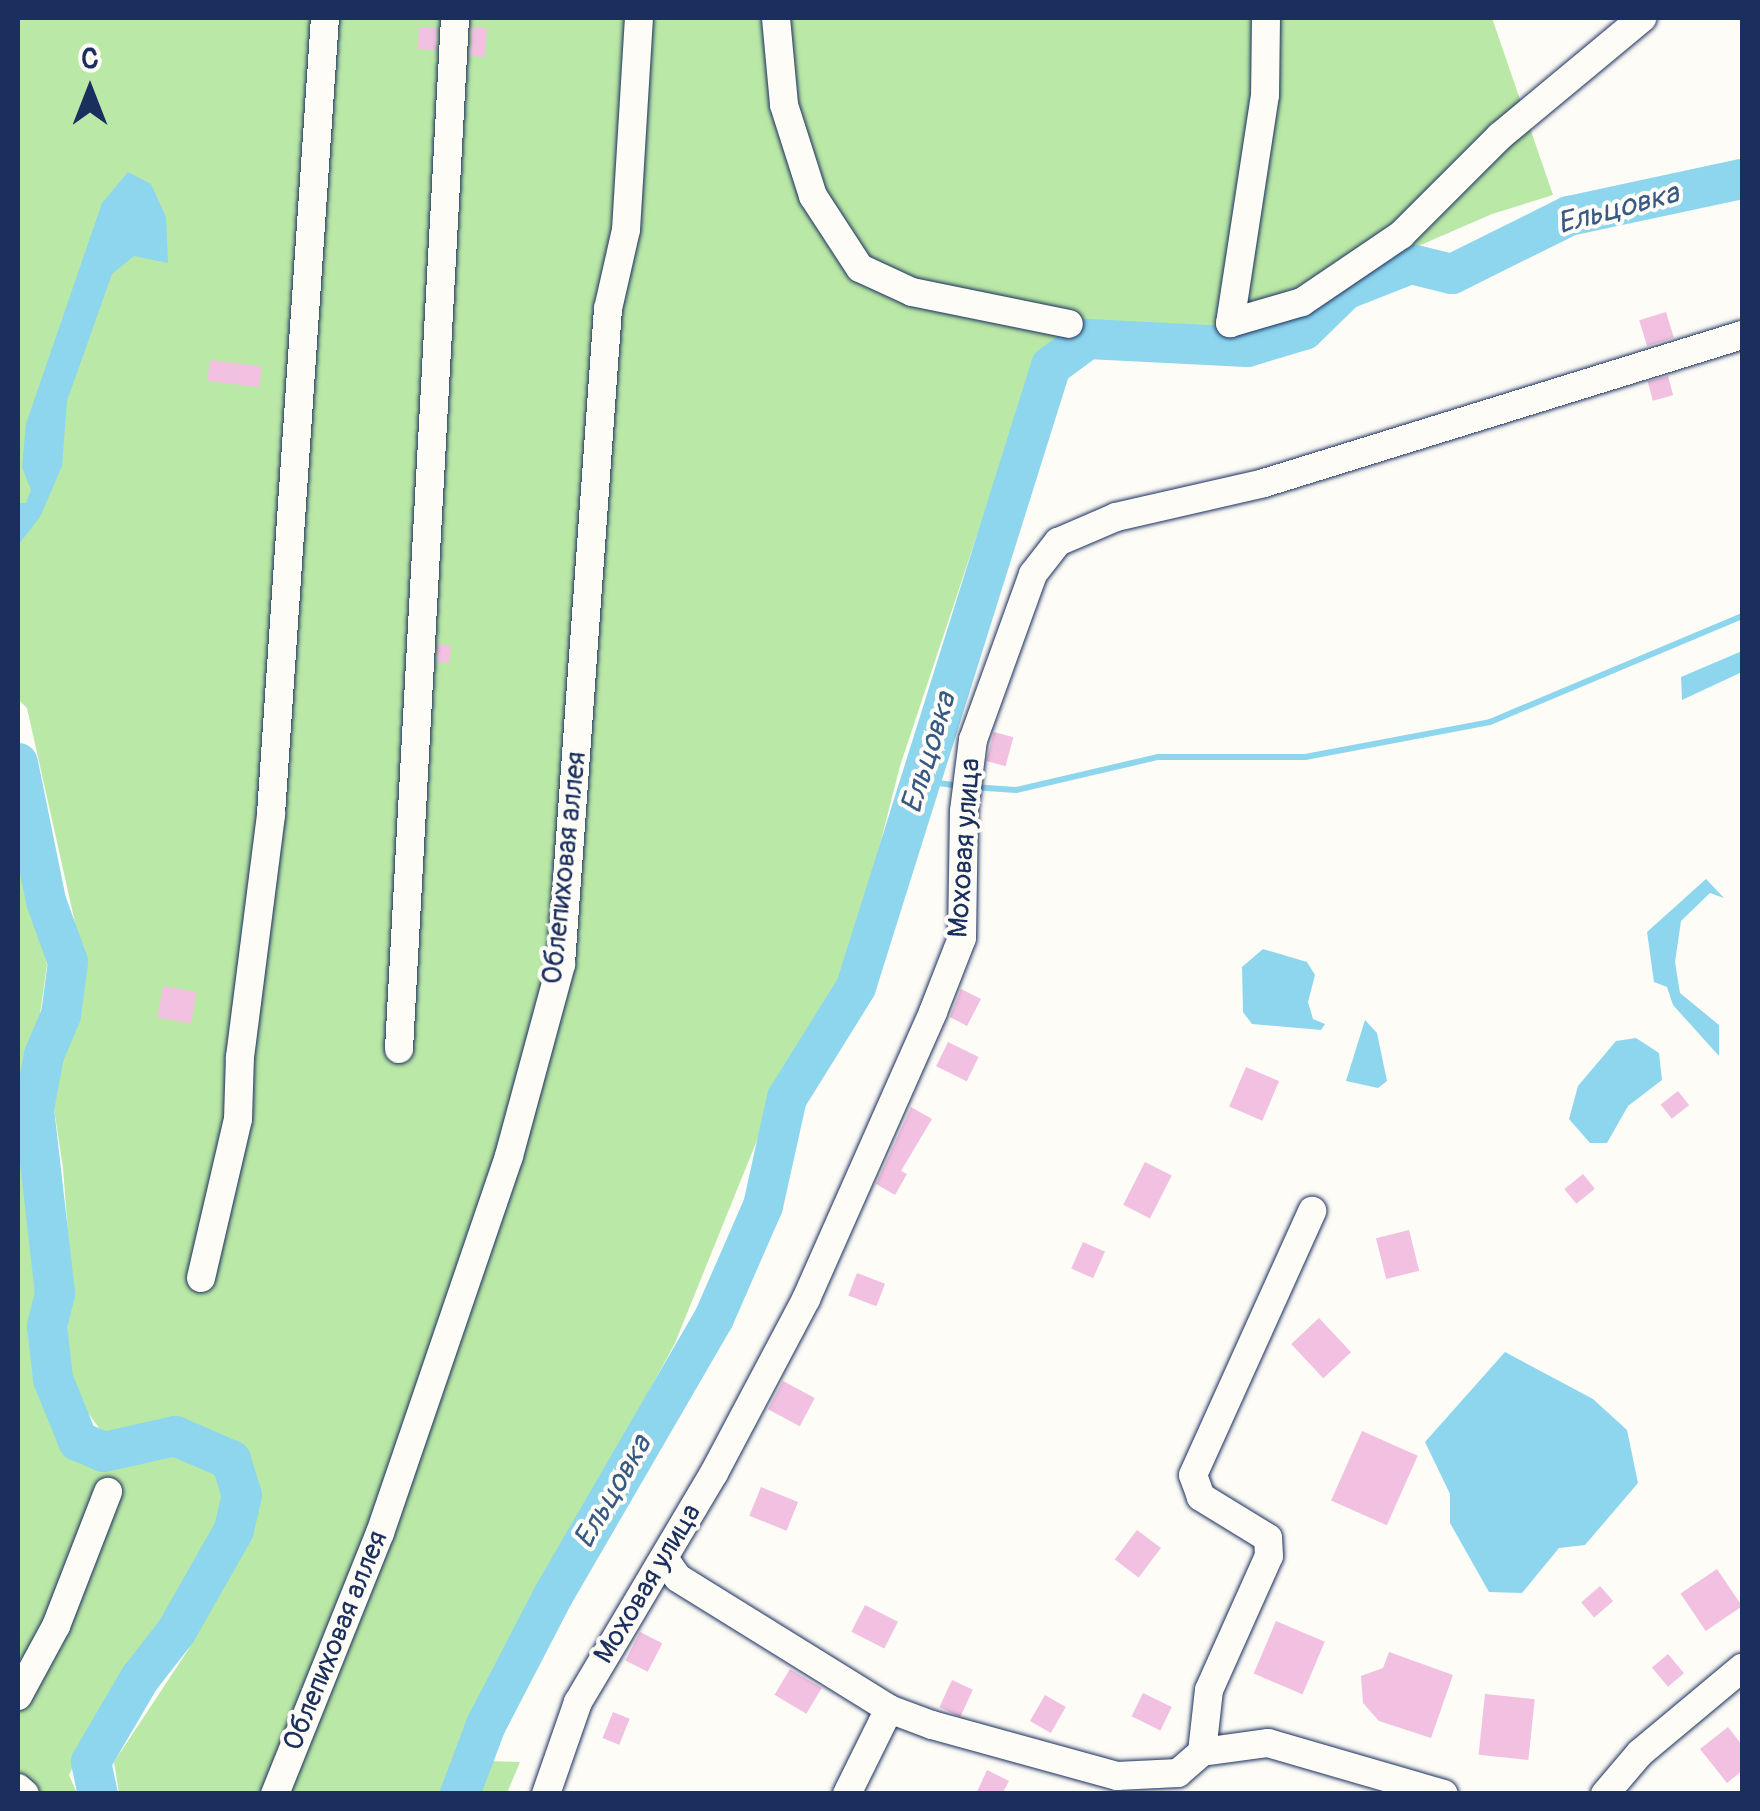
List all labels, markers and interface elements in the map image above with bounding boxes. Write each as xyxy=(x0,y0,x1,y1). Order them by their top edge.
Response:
north arrow xyxy=(40,40,140,140)
text: С xyxy=(81,42,99,77)
water label: Ельцовка xyxy=(1553,176,1683,242)
water label: Ельцовка xyxy=(894,688,964,818)
street label: Облепиховая аллея xyxy=(536,750,594,986)
street label: Моховая улица xyxy=(942,757,988,939)
water label: Ельцовка xyxy=(566,1429,660,1555)
street label: Моховая улица xyxy=(587,1498,709,1670)
street label: Облепиховая аллея xyxy=(277,1526,395,1756)

